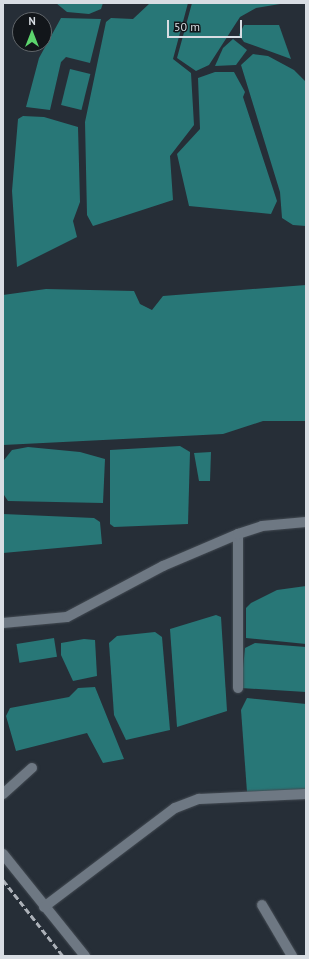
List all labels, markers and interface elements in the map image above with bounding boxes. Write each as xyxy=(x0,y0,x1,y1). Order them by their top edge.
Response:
north arrow xyxy=(12,12,52,52)
scale bar xyxy=(169,12,244,38)
text: N xyxy=(28,14,36,28)
text: 50 m xyxy=(174,19,200,34)

